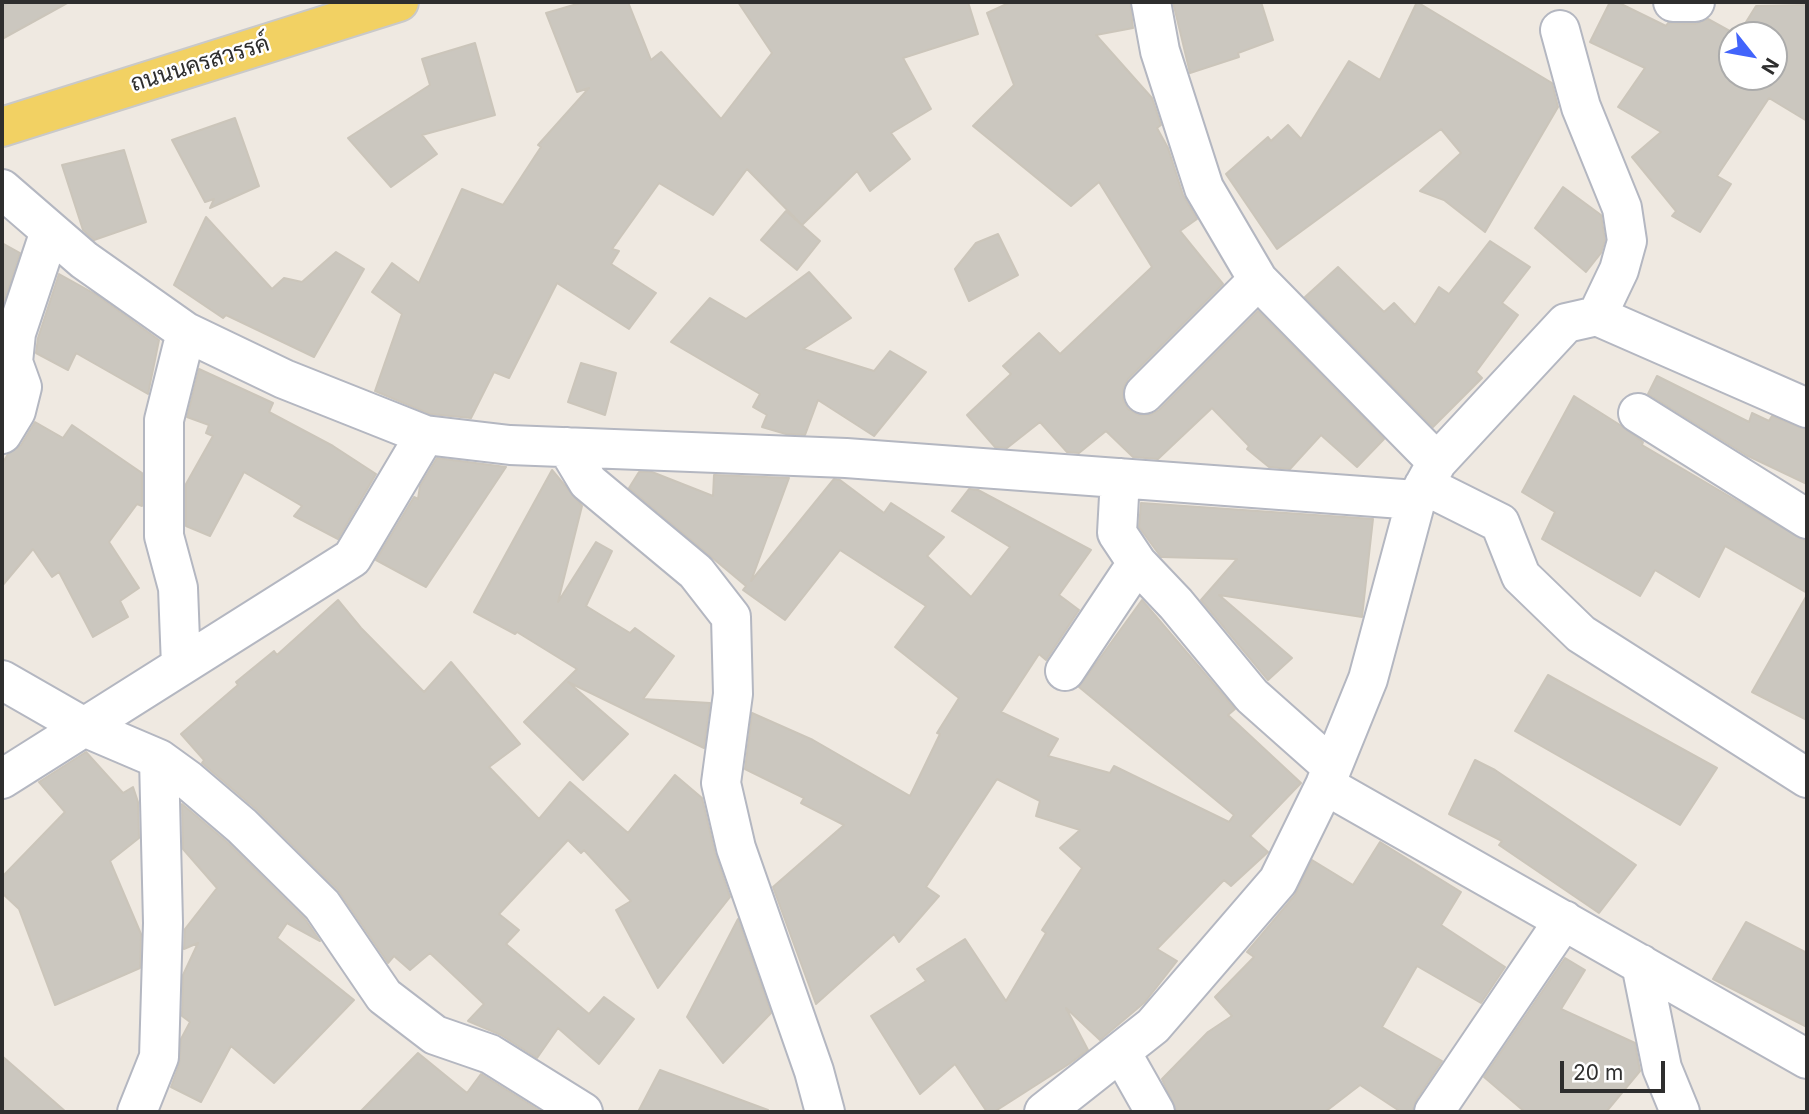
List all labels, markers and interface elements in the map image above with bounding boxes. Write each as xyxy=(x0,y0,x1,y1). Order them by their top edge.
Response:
north arrow xyxy=(1718,21,1788,91)
street label: ถนนนครสวรรค์ xyxy=(127,30,273,98)
text: N xyxy=(1756,54,1783,78)
scale bar xyxy=(1564,1048,1669,1092)
text: 20 m xyxy=(1573,1060,1623,1085)

